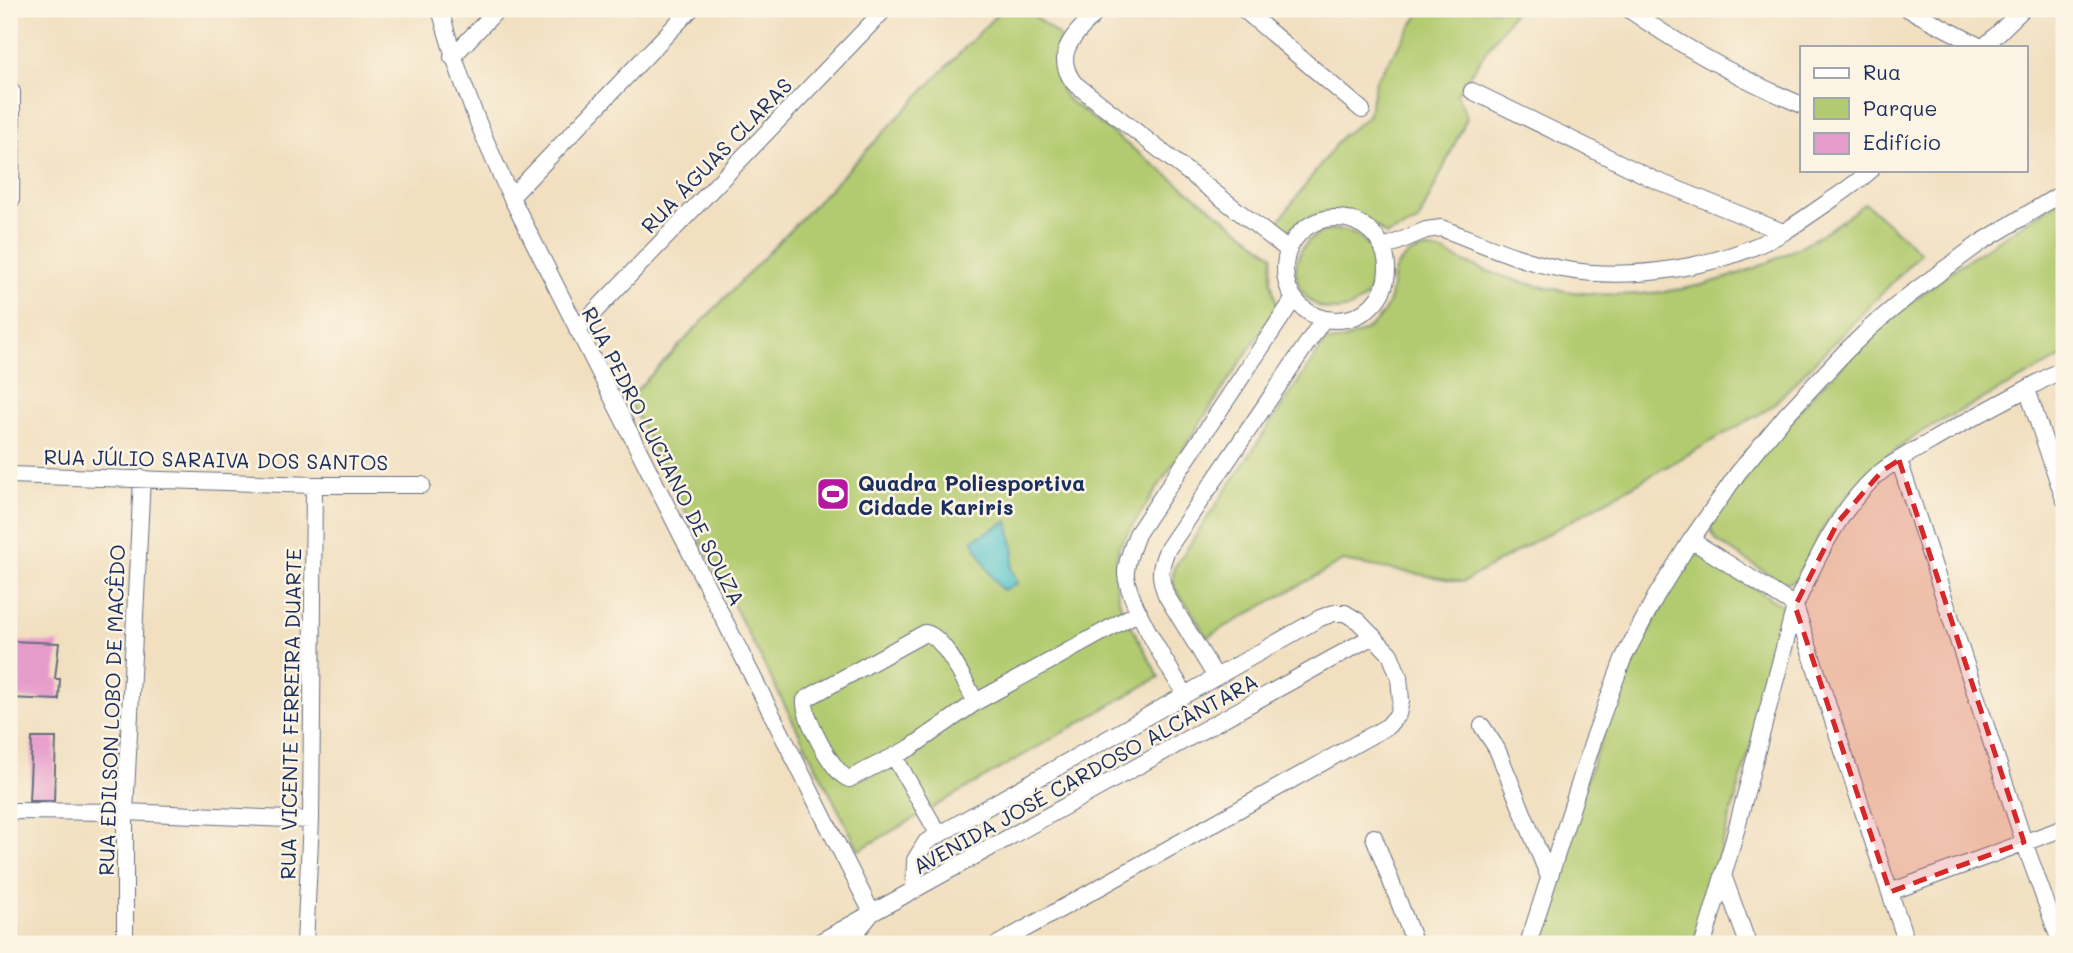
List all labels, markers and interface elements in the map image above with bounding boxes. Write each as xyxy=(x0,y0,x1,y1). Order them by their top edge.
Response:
legend xyxy=(1800,46,2028,172)
text: Rua xyxy=(1863,58,1901,85)
street label: RUA ÁGUAS CLARAS xyxy=(635,71,797,239)
text: Parque xyxy=(1863,94,1937,121)
text: Edifício xyxy=(1863,128,1941,155)
street label: RUA PEDRO LUCIANO DE SOUZA xyxy=(577,302,751,610)
street label: RUA JÚLIO SARAIVA DOS SANTOS xyxy=(43,442,389,476)
place label: Quadra Poliesportiva Cidade Kariris xyxy=(858,469,1085,520)
sports icon: Quadra Poliesportiva Cidade Kariris xyxy=(814,475,852,513)
street label: RUA EDILSON LOBO DE MACÊDO xyxy=(92,544,130,876)
street label: RUA VICENTE FERREIRA DUARTE xyxy=(274,548,306,880)
street label: AVENIDA JOSÉ CARDOSO ALCÂNTARA xyxy=(908,667,1262,879)

